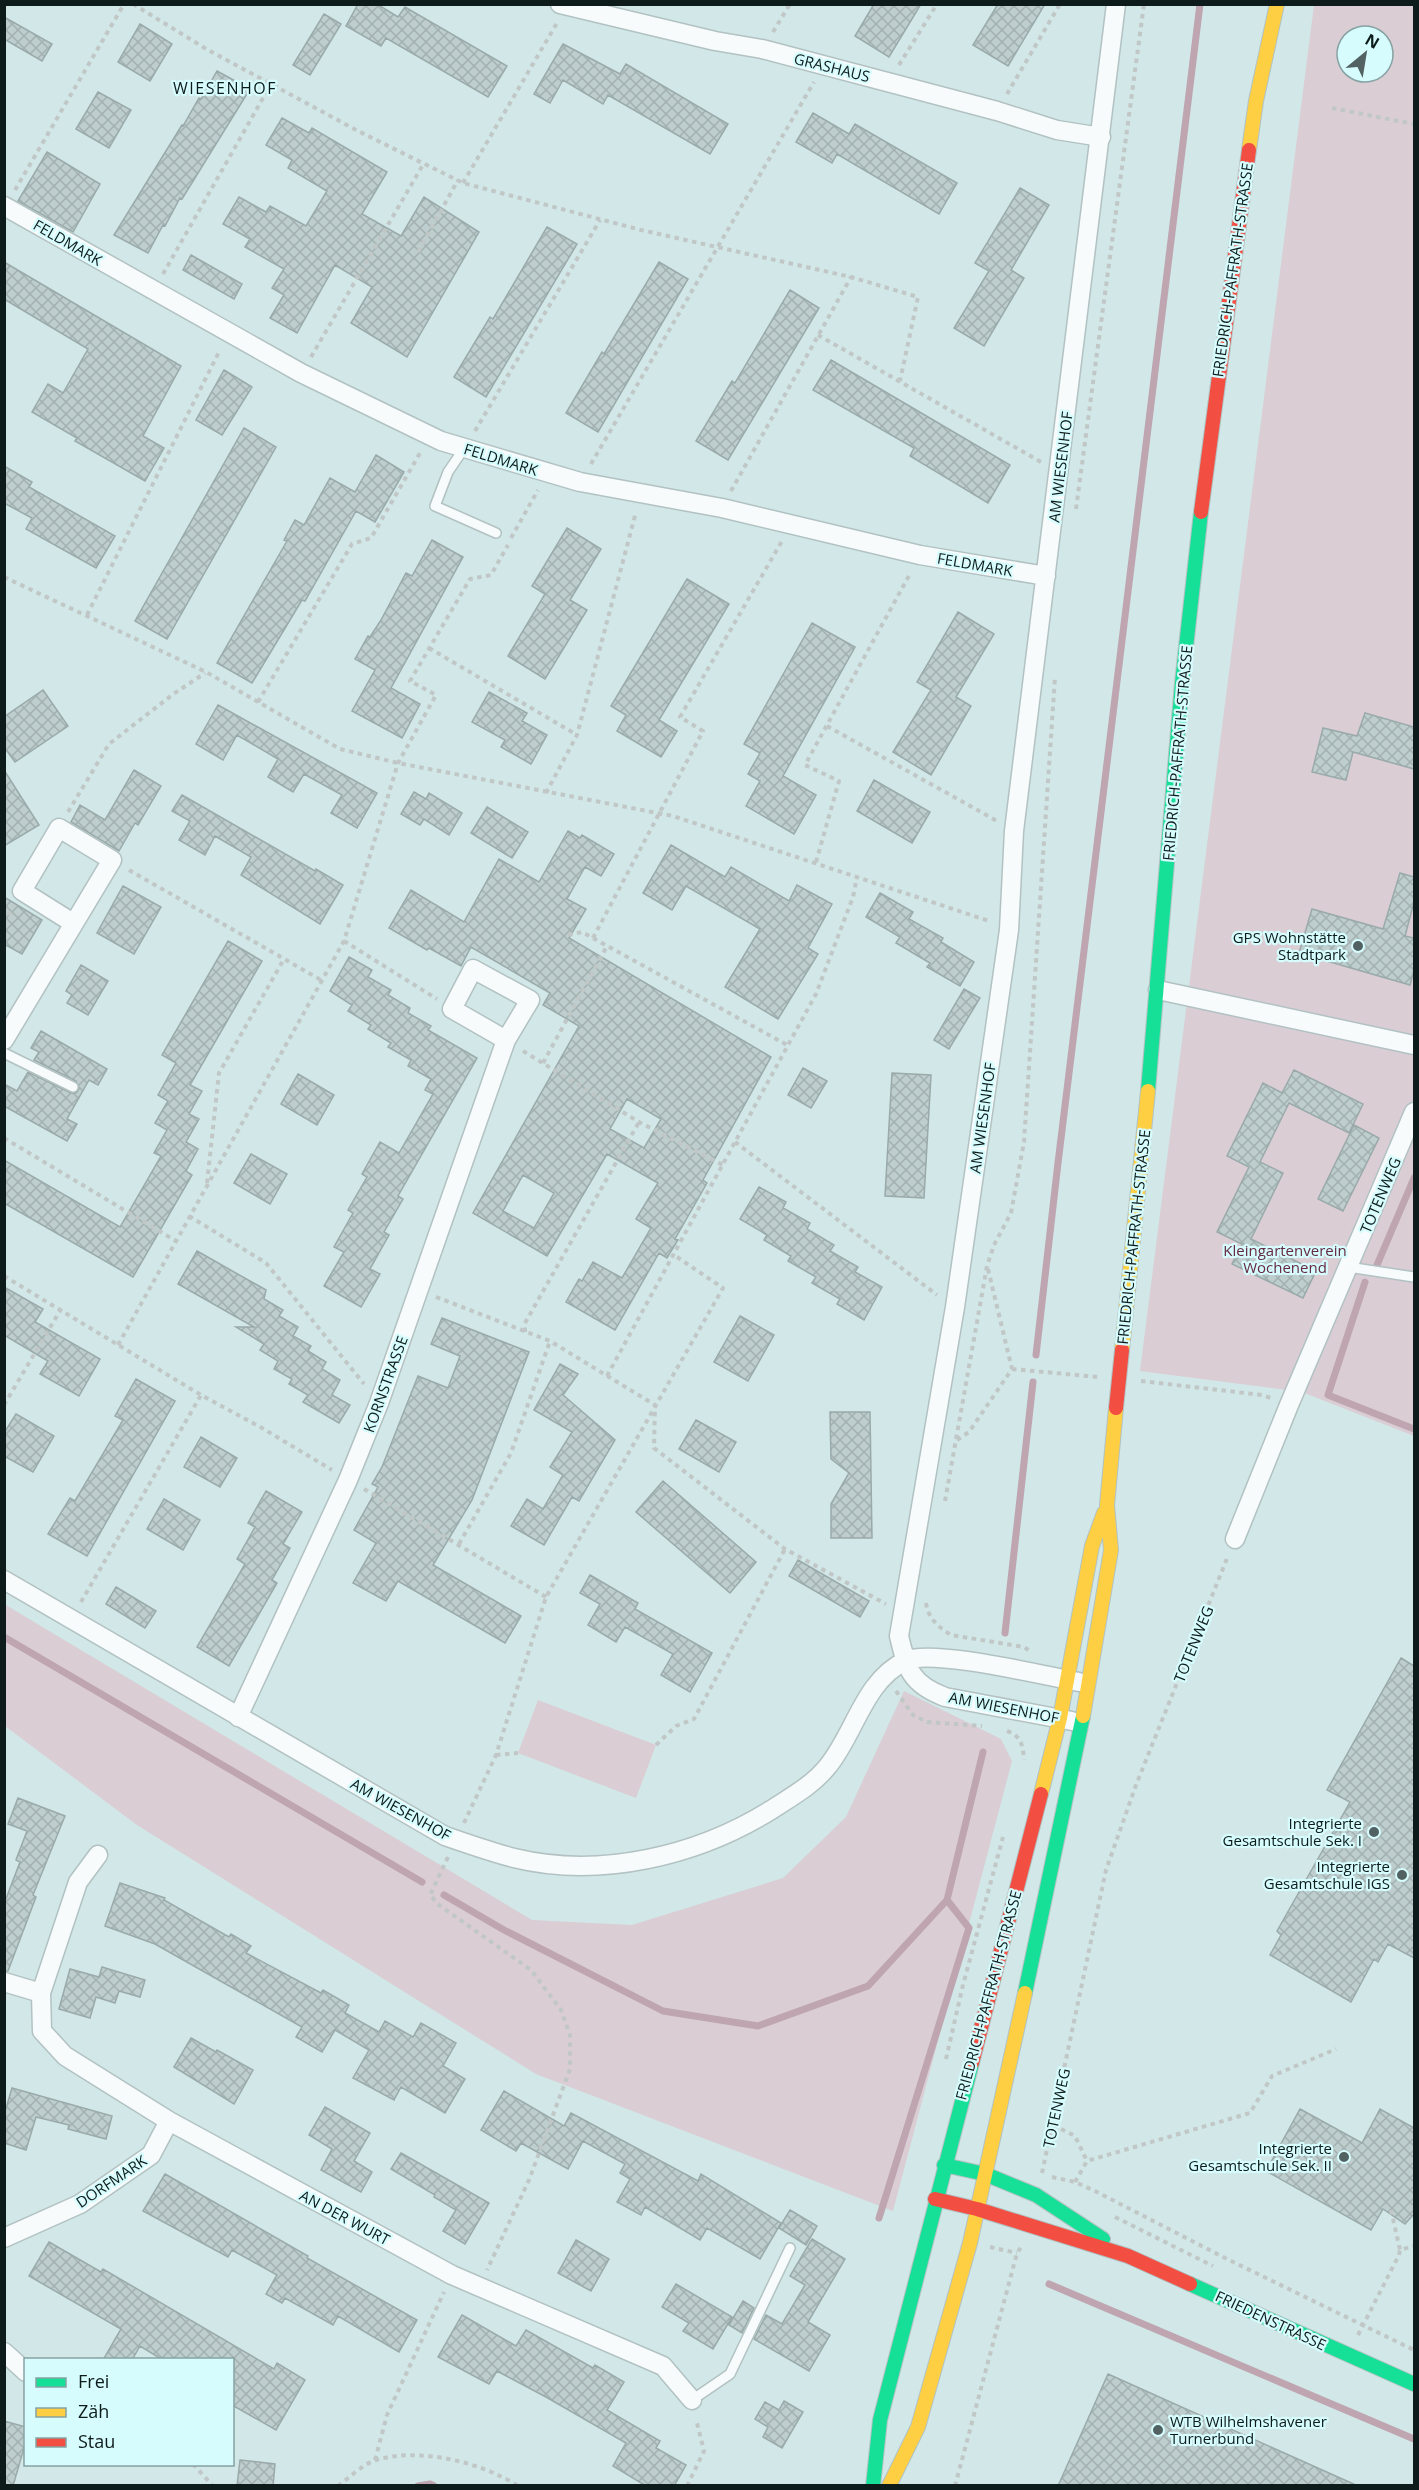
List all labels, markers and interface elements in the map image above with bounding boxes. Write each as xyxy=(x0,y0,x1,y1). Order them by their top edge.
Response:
north arrow xyxy=(1335,24,1395,84)
text: N xyxy=(1361,28,1384,54)
street label: GRASHAUS xyxy=(792,48,872,86)
district label: WIESENHOF xyxy=(173,77,277,99)
street label: FRIEDRICH-PAFFRATH-STRASSE xyxy=(1207,162,1257,378)
street label: FELDMARK xyxy=(30,214,107,270)
street label: AM WIESENHOF xyxy=(1043,410,1077,524)
street label: FELDMARK xyxy=(462,438,541,480)
street label: FELDMARK xyxy=(936,548,1015,581)
street label: FRIEDRICH-PAFFRATH-STRASSE xyxy=(1158,644,1196,862)
place label: GPS Wohnstätte Stadtpark xyxy=(1233,927,1346,964)
marker: GPS Wohnstätte Stadtpark xyxy=(1351,939,1365,953)
street label: AM WIESENHOF xyxy=(964,1061,1000,1175)
street label: FRIEDRICH-PAFFRATH-STRASSE xyxy=(1112,1128,1154,1346)
street label: TOTENWEG xyxy=(1355,1154,1405,1236)
park label: Kleingartenverein Wochenend xyxy=(1223,1240,1347,1277)
street label: KORNSTRASSE xyxy=(358,1333,412,1435)
street label: TOTENWEG xyxy=(1169,1603,1217,1685)
street label: AM WIESENHOF xyxy=(947,1687,1061,1728)
street label: AM WIESENHOF xyxy=(347,1773,455,1845)
place label: Integrierte Gesamtschule Sek. I xyxy=(1223,1813,1362,1850)
marker: Integrierte Gesamtschule Sek. I xyxy=(1367,1825,1381,1839)
place label: Integrierte Gesamtschule IGS xyxy=(1264,1856,1390,1893)
marker: Integrierte Gesamtschule IGS xyxy=(1395,1868,1409,1882)
street label: FRIEDRICH-PAFFRATH-STRASSE xyxy=(950,1888,1026,2102)
street label: TOTENWEG xyxy=(1038,2066,1074,2150)
place label: Integrierte Gesamtschule Sek. II xyxy=(1188,2138,1332,2175)
street label: DORFMARK xyxy=(72,2150,151,2212)
marker: Integrierte Gesamtschule Sek. II xyxy=(1337,2150,1351,2164)
street label: AN DER WURT xyxy=(296,2185,394,2249)
street label: FRIEDENSTRASSE xyxy=(1212,2286,1330,2354)
legend xyxy=(24,2358,234,2466)
text: Frei xyxy=(78,2369,109,2393)
text: Zäh xyxy=(78,2399,109,2423)
place label: WTB Wilhelmshavener Turnerbund xyxy=(1170,2411,1327,2448)
marker: WTB Wilhelmshavener Turnerbund xyxy=(1151,2423,1165,2437)
text: Stau xyxy=(78,2429,115,2453)

